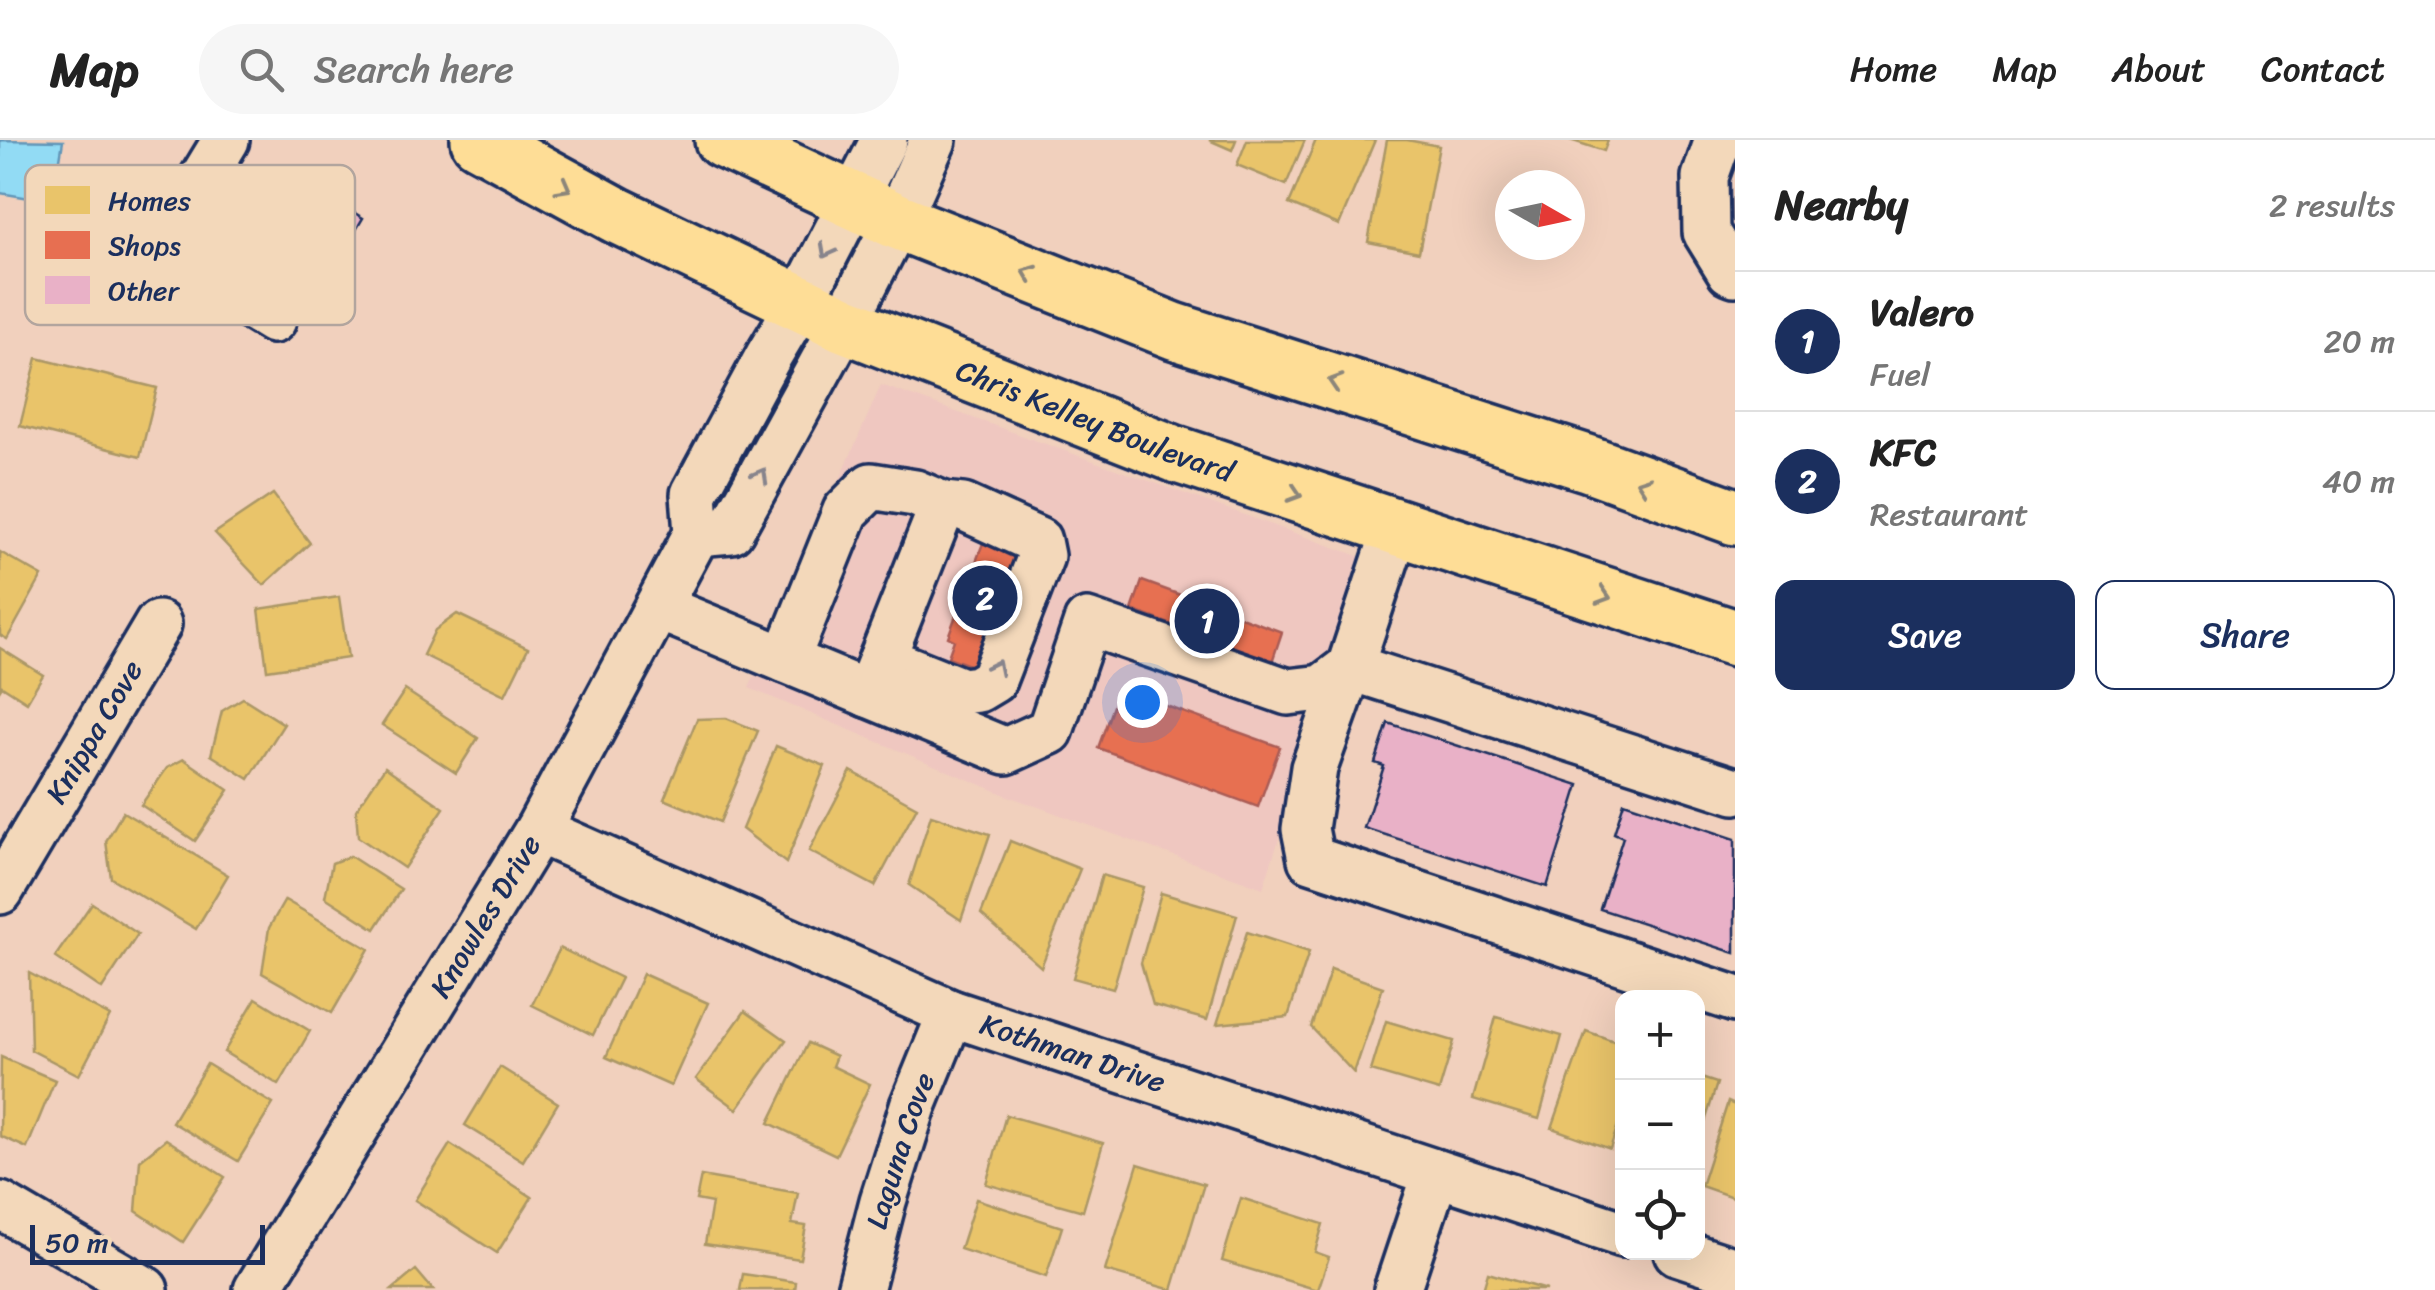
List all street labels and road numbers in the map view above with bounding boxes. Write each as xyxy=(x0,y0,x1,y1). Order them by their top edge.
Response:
street label: Chris Kelley Boulevard xyxy=(948,343,1243,499)
street label: Knippa Cove xyxy=(30,649,158,814)
street label: Knowles Drive xyxy=(414,824,556,1009)
street label: Kothman Drive xyxy=(973,997,1173,1109)
street label: Laguna Cove xyxy=(850,1064,951,1235)

